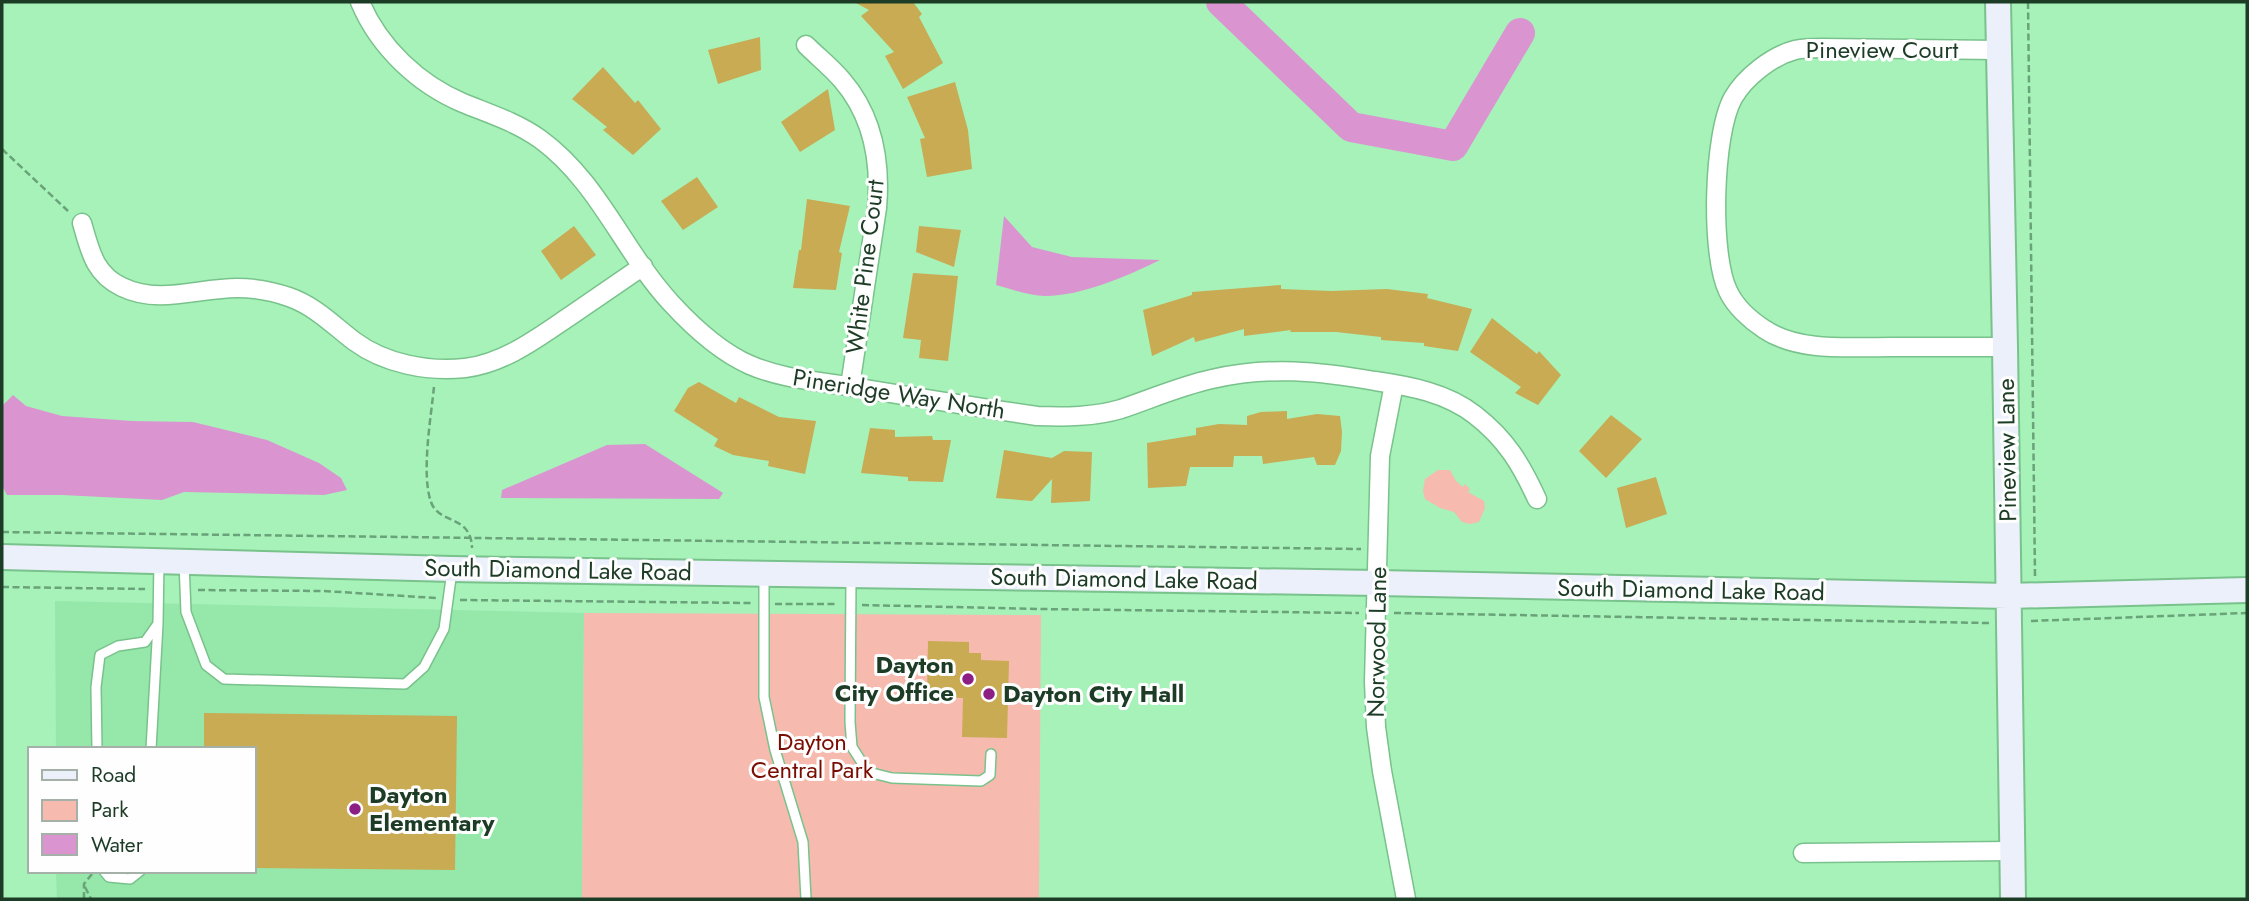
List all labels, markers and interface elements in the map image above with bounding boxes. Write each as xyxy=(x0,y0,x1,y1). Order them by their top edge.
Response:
street label: Pineview Court xyxy=(1806,32,1958,67)
street label: White Pine Court xyxy=(836,177,893,356)
street label: Pineridge Way North xyxy=(790,359,1008,428)
street label: Pineview Lane xyxy=(1988,378,2025,522)
street label: South Diamond Lake Road xyxy=(424,550,692,589)
street label: South Diamond Lake Road xyxy=(990,559,1258,598)
street label: Norwood Lane xyxy=(1358,566,1395,718)
street label: South Diamond Lake Road xyxy=(1557,570,1825,609)
place label: Dayton City Office xyxy=(835,647,954,710)
marker: Dayton City Office xyxy=(960,671,976,687)
place label: Dayton City Hall xyxy=(1003,676,1184,711)
marker: Dayton City Hall xyxy=(981,686,997,702)
park label: Dayton Central Park xyxy=(751,724,874,787)
legend xyxy=(28,747,256,873)
text: Road xyxy=(91,760,136,790)
place label: Dayton Elementary xyxy=(369,777,495,840)
text: Park xyxy=(91,795,129,825)
marker: Dayton Elementary xyxy=(347,801,363,817)
text: Water xyxy=(91,830,144,860)

